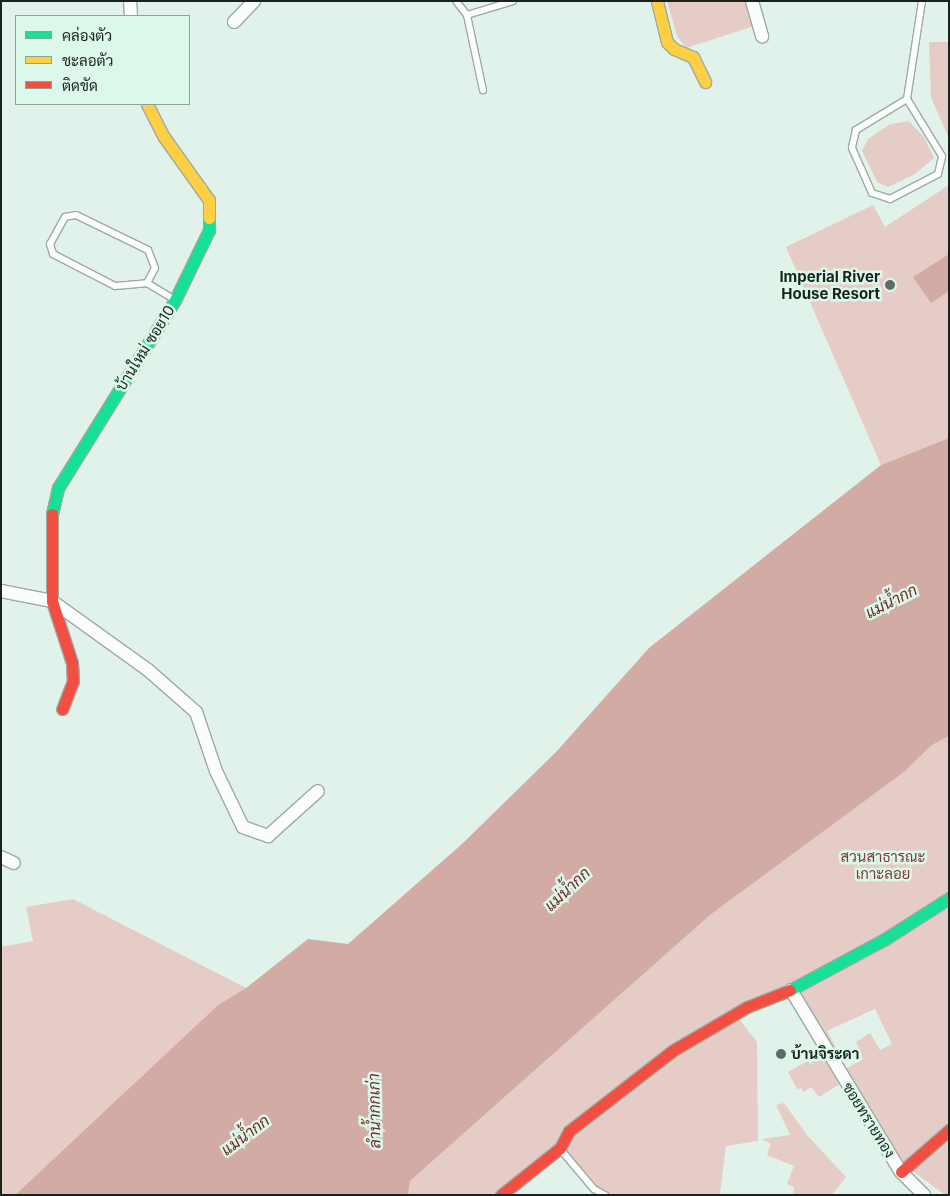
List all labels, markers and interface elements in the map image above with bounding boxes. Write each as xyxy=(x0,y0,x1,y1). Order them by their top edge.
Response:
legend xyxy=(15,15,190,105)
text: คล่องตัว xyxy=(62,26,112,45)
text: ชะลอตัว xyxy=(62,51,113,70)
text: ติดขัด xyxy=(62,76,98,95)
place label: Imperial River House Resort xyxy=(779,267,880,302)
marker: Imperial River House Resort xyxy=(884,279,896,291)
street label: บ้านใหม่ ซอย10 xyxy=(112,302,178,394)
water label: แม่น้ำกก xyxy=(862,580,920,622)
park label: สวนสาธารณะ เกาะลอย xyxy=(840,847,926,882)
water label: แม่น้ำกก xyxy=(540,863,594,915)
place label: บ้านจิระดา xyxy=(791,1045,859,1063)
marker: บ้านจิระดา xyxy=(775,1048,787,1060)
water label: ลำน้ำกกเก่า xyxy=(364,1073,384,1149)
street label: ซอยทรายทอง xyxy=(839,1079,899,1161)
water label: แม่น้ำกก xyxy=(217,1111,273,1159)

